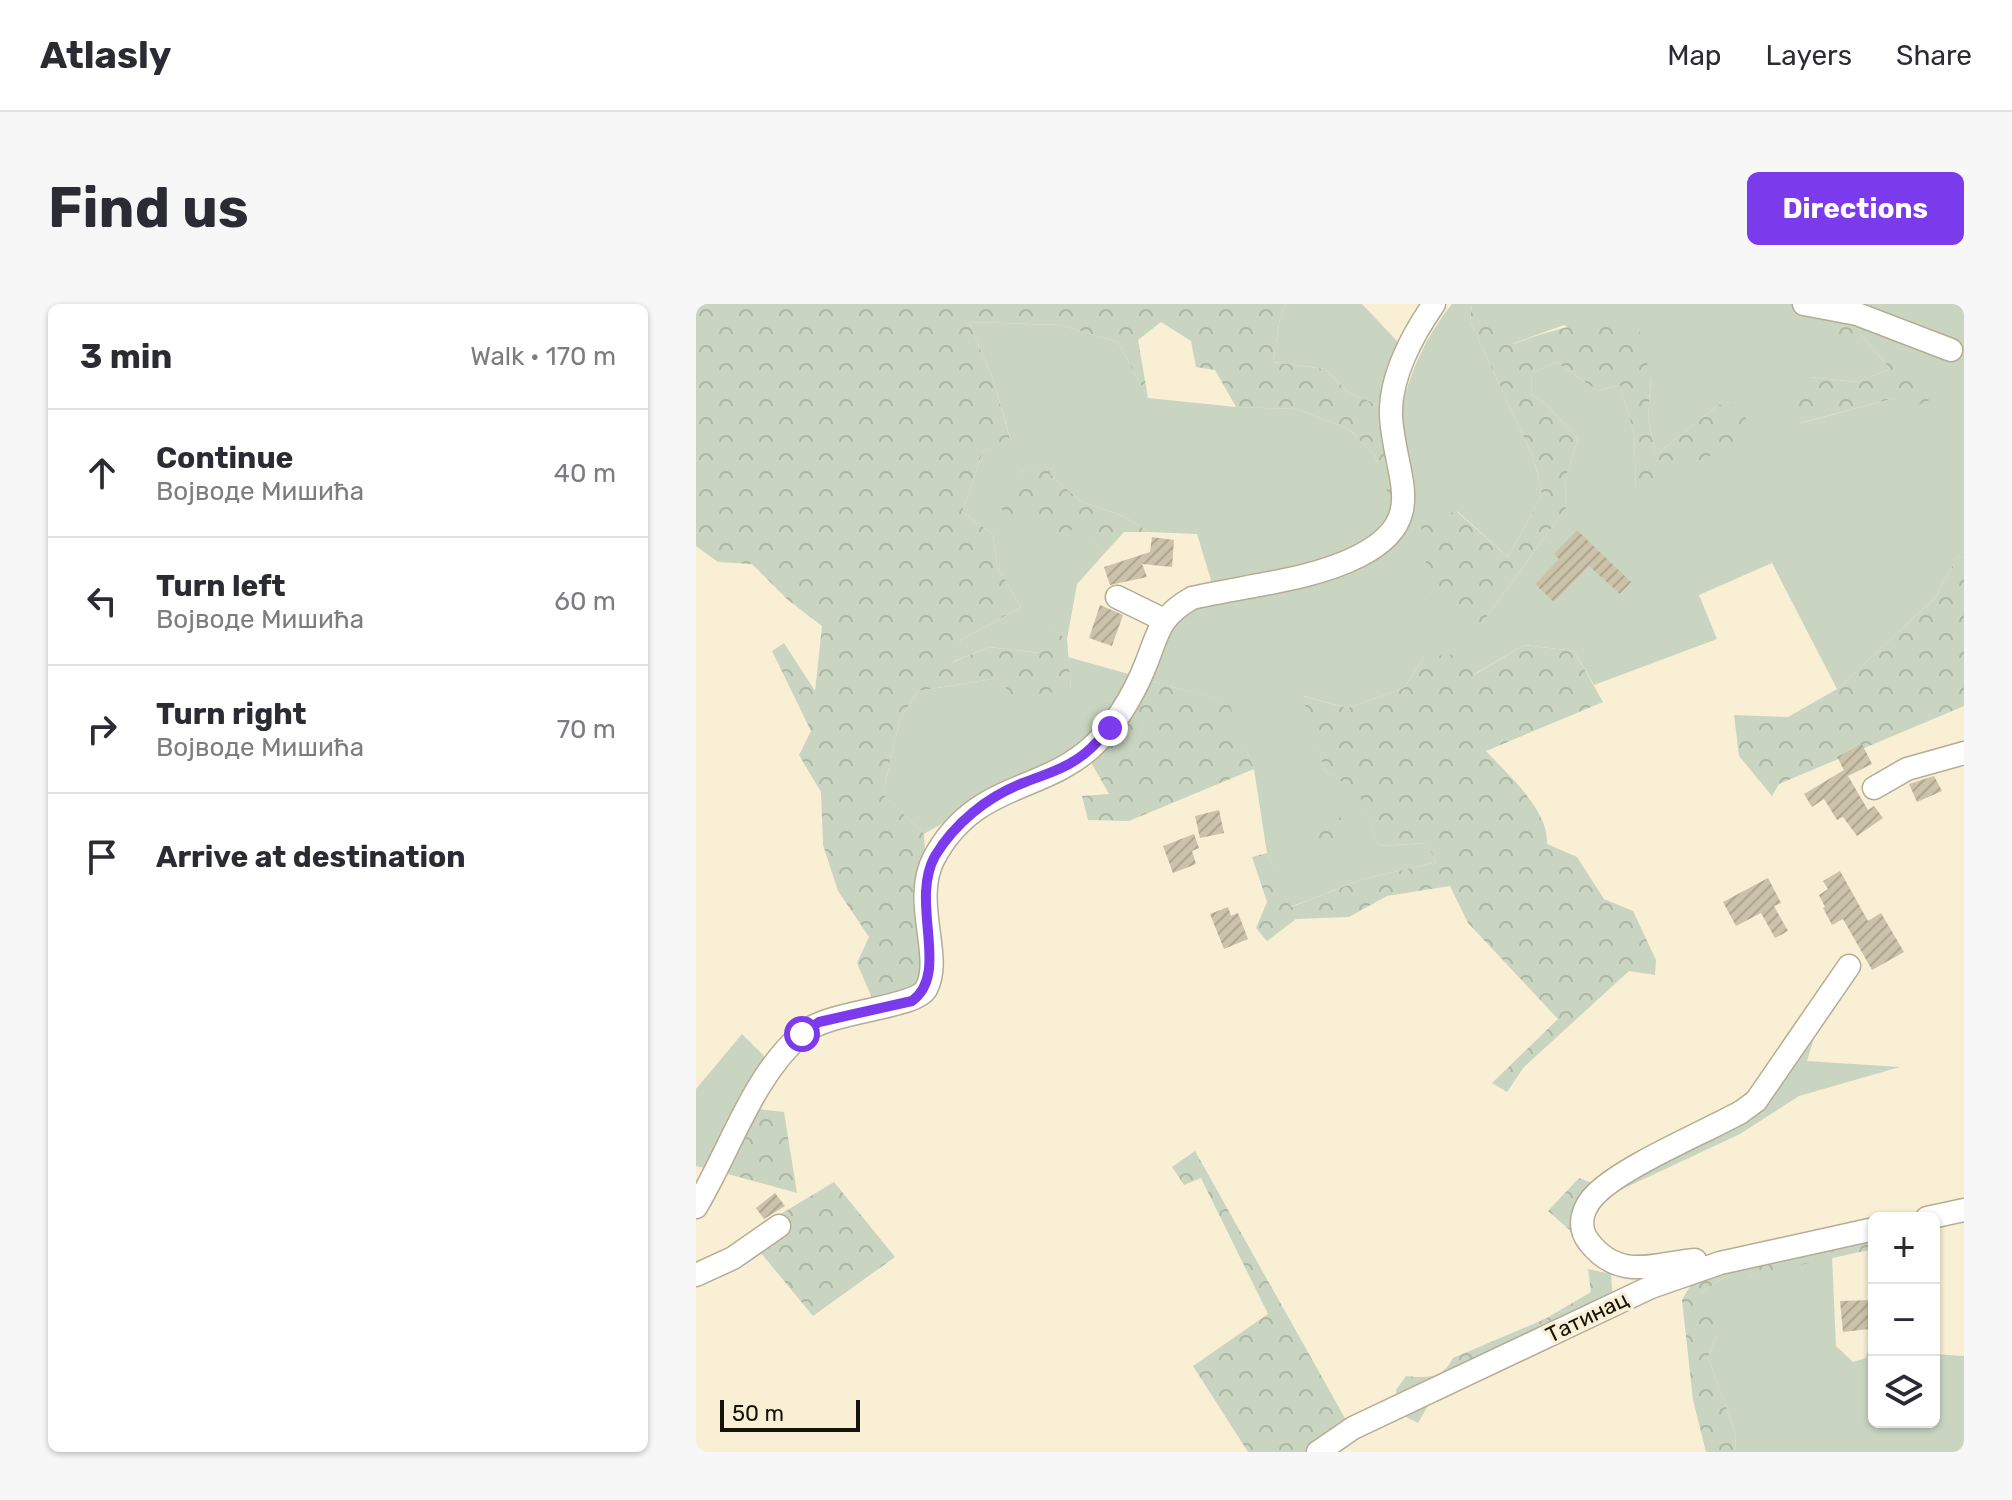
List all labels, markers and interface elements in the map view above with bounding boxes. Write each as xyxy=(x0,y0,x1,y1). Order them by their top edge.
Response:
text: Atlasly xyxy=(40,32,172,78)
text: Map xyxy=(1667,39,1722,72)
text: Layers xyxy=(1766,39,1852,72)
text: Share xyxy=(1896,39,1972,72)
button: Directions xyxy=(1747,172,1964,245)
text: Find us xyxy=(48,175,249,241)
text: 3 min xyxy=(80,336,172,377)
text: Walk · 170 m xyxy=(470,341,616,372)
text: Continue xyxy=(156,440,293,476)
icon: ahead xyxy=(80,451,124,495)
text: 40 m xyxy=(554,458,616,489)
text: Војводе Мишића xyxy=(156,476,364,507)
text: Turn left xyxy=(156,568,286,604)
icon: left xyxy=(80,579,124,623)
text: 60 m xyxy=(554,586,616,617)
text: Војводе Мишића xyxy=(156,604,364,635)
text: Turn right xyxy=(156,696,307,732)
icon: right xyxy=(80,707,124,751)
route end xyxy=(1092,710,1128,746)
text: 70 m xyxy=(557,714,616,745)
text: Војводе Мишића xyxy=(156,732,364,763)
icon: arrive xyxy=(80,835,124,879)
text: Arrive at destination xyxy=(156,839,466,875)
route start xyxy=(784,1016,820,1052)
map controls xyxy=(1868,1212,1940,1428)
button: + xyxy=(1868,1212,1940,1284)
button: − xyxy=(1868,1284,1940,1356)
street label: Татинац xyxy=(1541,1285,1633,1349)
button: layers xyxy=(1868,1356,1940,1428)
scale bar xyxy=(720,1396,860,1432)
text: 50 m xyxy=(732,1400,784,1427)

